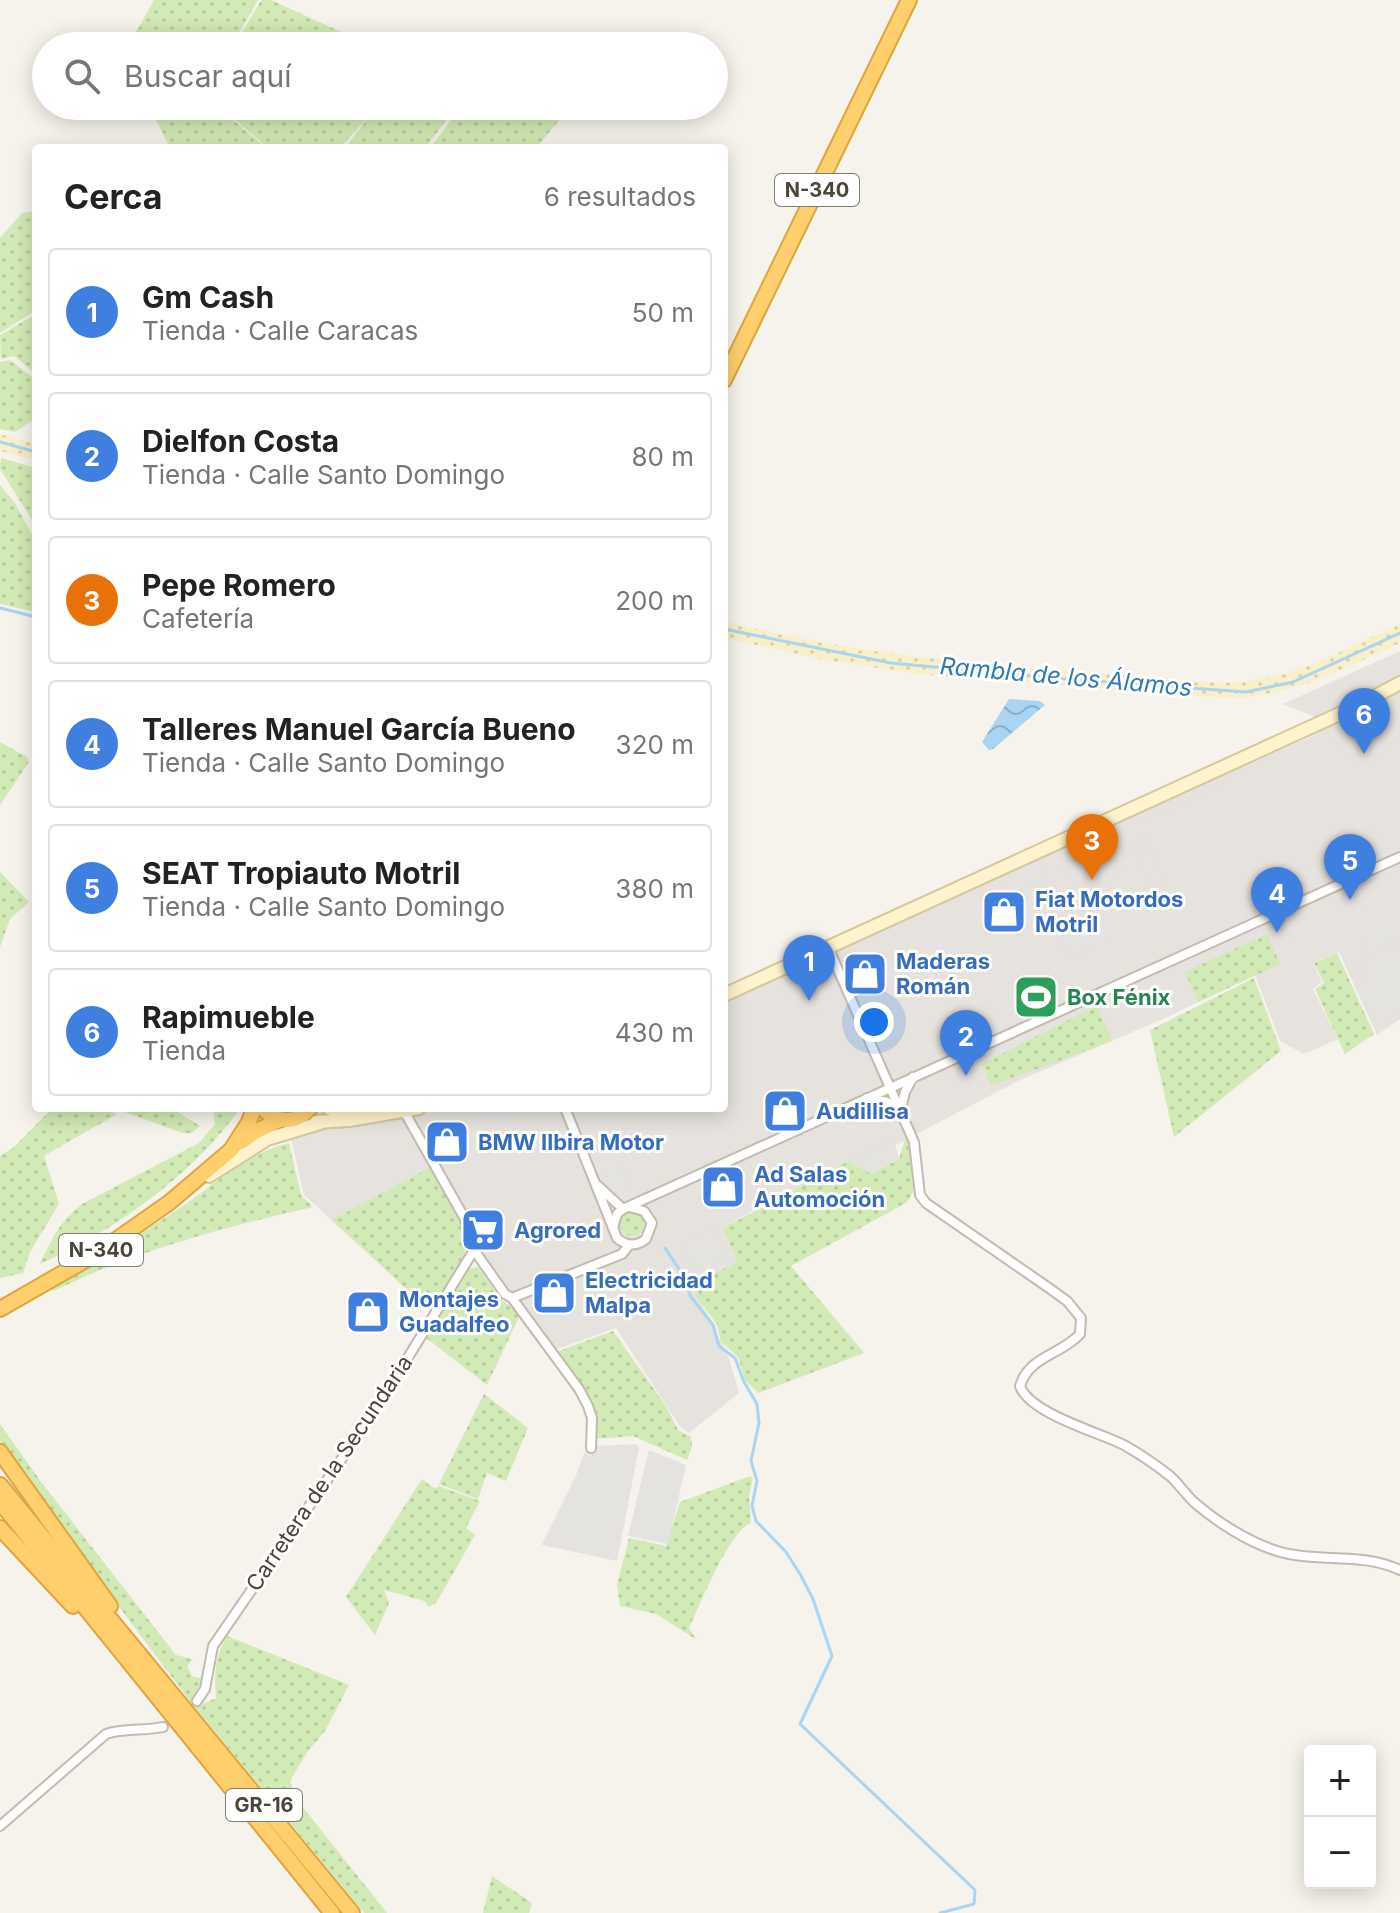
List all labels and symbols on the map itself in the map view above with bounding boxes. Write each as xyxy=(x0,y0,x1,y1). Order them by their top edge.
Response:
road number: N-340 xyxy=(775,174,859,206)
water label: Rambla de los Álamos xyxy=(939,650,1193,702)
pin: 6 xyxy=(1338,688,1390,754)
pin: 3 xyxy=(1066,814,1118,880)
pin: 5 xyxy=(1324,834,1376,900)
pin: 4 xyxy=(1251,867,1303,933)
place label: Fiat Motordos Motril xyxy=(1035,886,1183,937)
shop icon: Fiat Motordos Motril xyxy=(980,888,1028,936)
pin: 1 xyxy=(783,935,835,1001)
place label: Maderas Román xyxy=(896,948,990,999)
shop icon: Maderas Román xyxy=(841,950,889,998)
sports icon: Box Fénix xyxy=(1012,973,1060,1021)
place label: Box Fénix xyxy=(1067,984,1171,1010)
your location xyxy=(854,1002,894,1042)
pin: 2 xyxy=(940,1010,992,1076)
shop icon: Audillisa xyxy=(761,1087,809,1135)
place label: Audillisa xyxy=(816,1098,909,1124)
shop icon: BMW Ilbira Motor xyxy=(423,1118,471,1166)
place label: BMW Ilbira Motor xyxy=(478,1129,664,1155)
place label: Ad Salas Automoción xyxy=(754,1161,885,1212)
shop icon: Ad Salas Automoción xyxy=(699,1163,747,1211)
supermarket icon: Agrored xyxy=(459,1206,507,1254)
place label: Agrored xyxy=(514,1217,601,1243)
road number: N-340 xyxy=(59,1234,143,1266)
place label: Electricidad Malpa xyxy=(585,1267,713,1318)
shop icon: Electricidad Malpa xyxy=(530,1269,578,1317)
place label: Montajes Guadalfeo xyxy=(399,1286,509,1337)
shop icon: Montajes Guadalfeo xyxy=(344,1288,392,1336)
street label: Carretera de la Secundaria xyxy=(240,1350,418,1596)
road number: GR-16 xyxy=(226,1789,302,1821)

